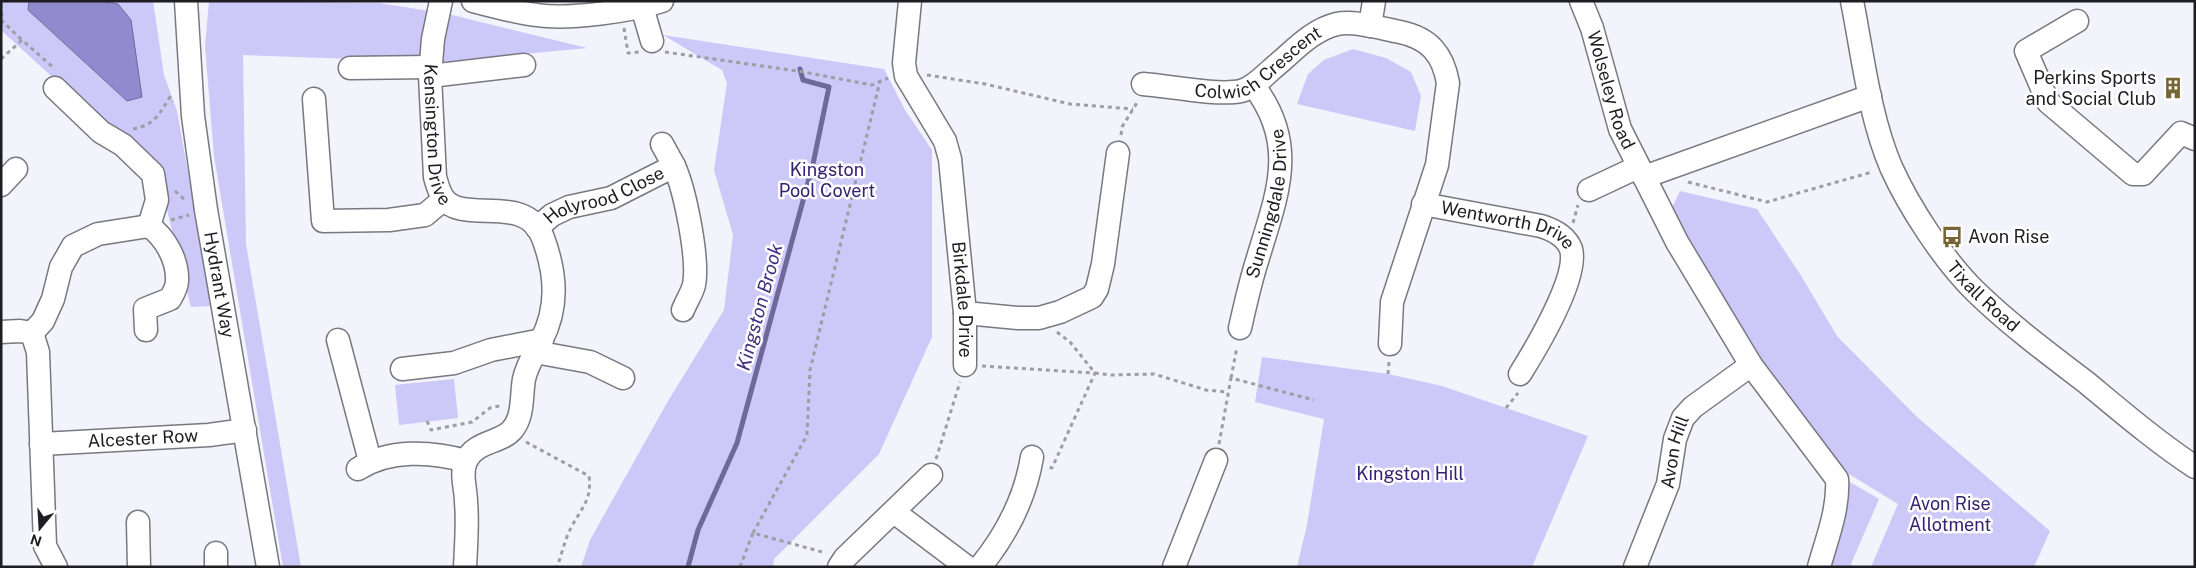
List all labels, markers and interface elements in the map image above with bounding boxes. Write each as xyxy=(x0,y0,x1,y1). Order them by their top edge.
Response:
street label: Colwich Crescent xyxy=(1194,21,1325,103)
street label: Wolseley Road xyxy=(1583,28,1639,153)
street label: Kensington Drive xyxy=(420,63,456,210)
place label: Perkins Sports and Social Club xyxy=(2026,67,2156,109)
building icon: Perkins Sports and Social Club xyxy=(2160,75,2186,101)
street label: Sunningdale Drive xyxy=(1241,127,1290,280)
park label: Kingston Pool Covert xyxy=(779,159,875,201)
street label: Holyrood Close xyxy=(539,162,668,228)
street label: Wentworth Drive xyxy=(1439,197,1580,253)
bus stop icon: Avon Rise xyxy=(1939,224,1965,250)
place label: Avon Rise xyxy=(1968,226,2049,247)
street label: Hydrant Way xyxy=(200,230,239,340)
street label: Birkdale Drive xyxy=(948,240,976,358)
water label: Kingston Brook xyxy=(732,241,787,373)
street label: Tixall Road xyxy=(1943,257,2024,336)
street label: Avon Hill xyxy=(1656,412,1693,490)
street label: Alcester Row xyxy=(87,425,199,451)
park label: Kingston Hill xyxy=(1356,463,1464,484)
park label: Avon Rise Allotment xyxy=(1909,493,1991,535)
north arrow xyxy=(15,503,65,553)
text: N xyxy=(28,531,44,550)

